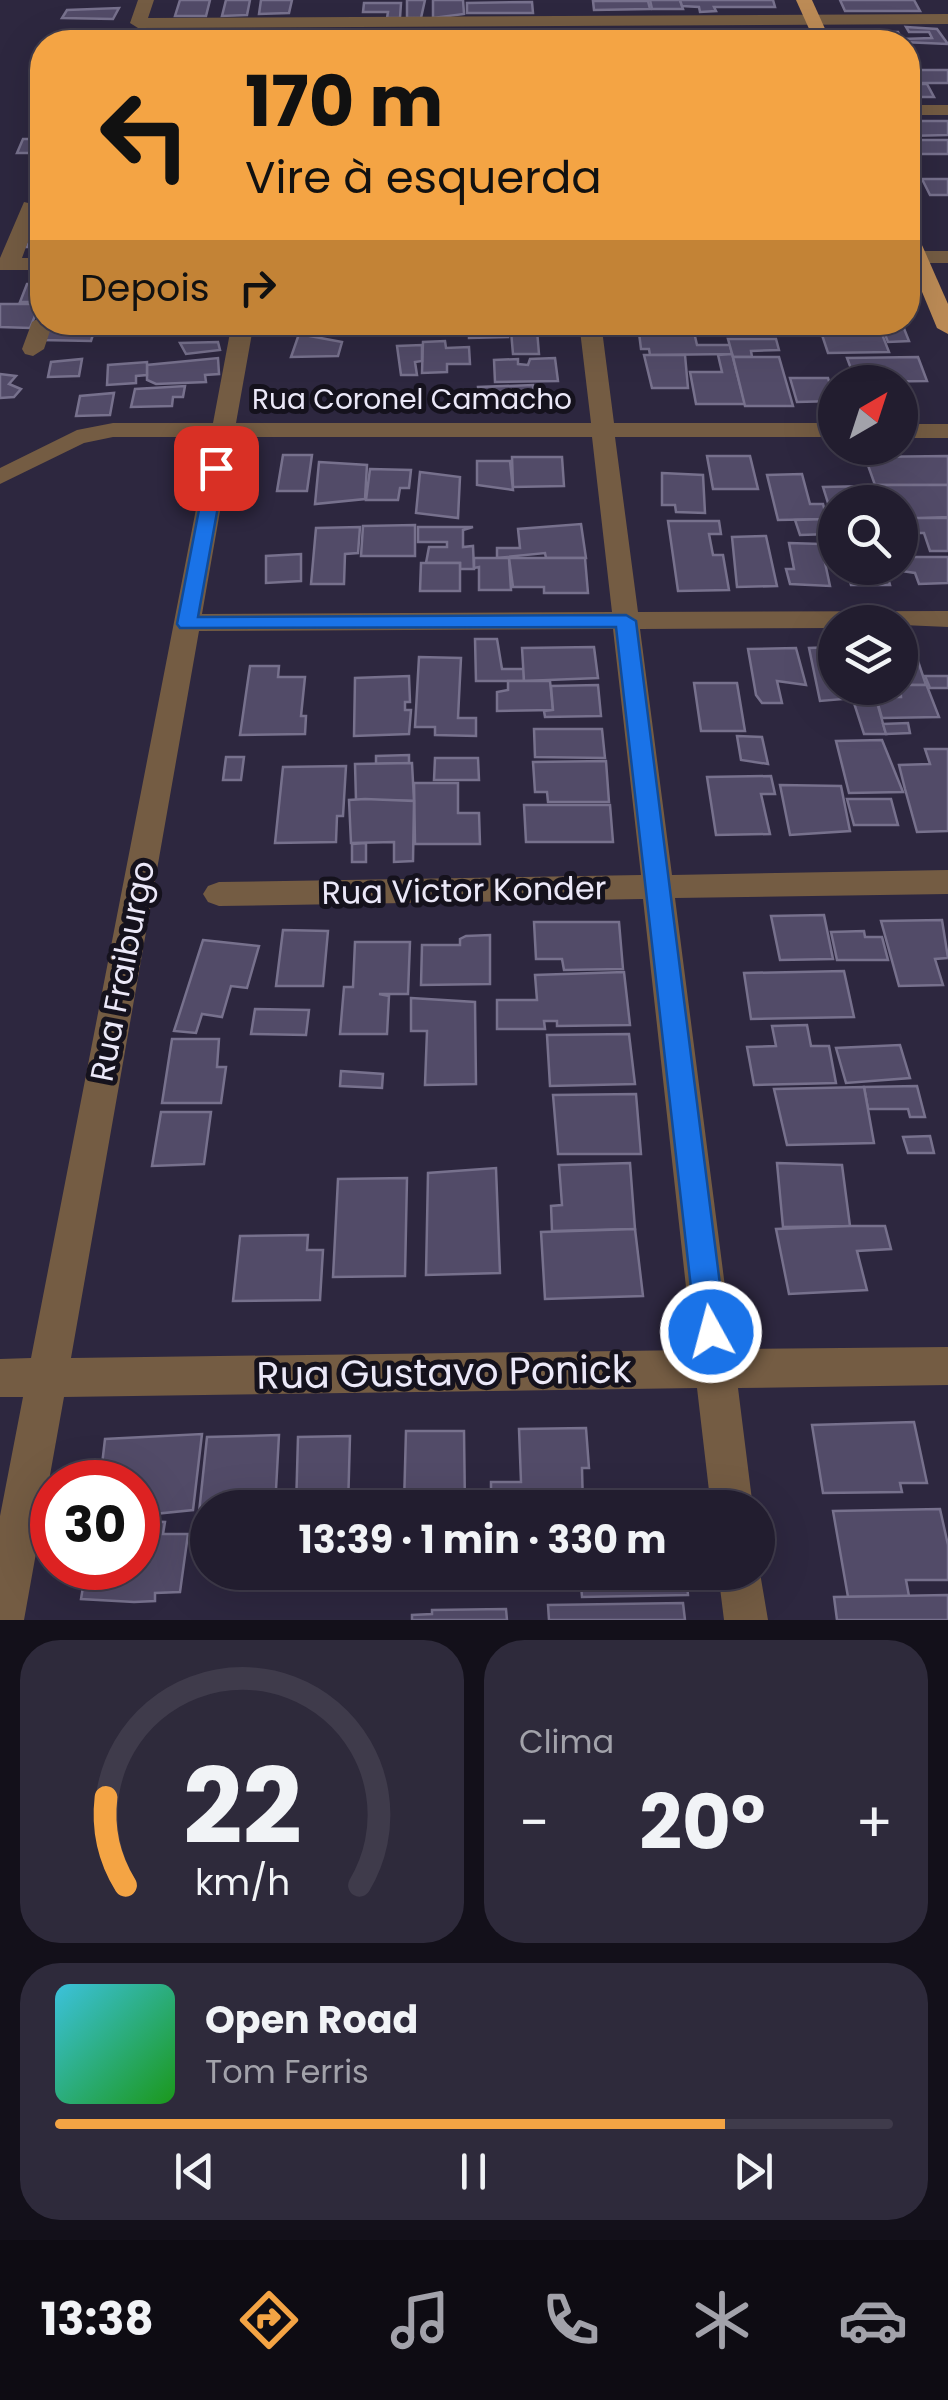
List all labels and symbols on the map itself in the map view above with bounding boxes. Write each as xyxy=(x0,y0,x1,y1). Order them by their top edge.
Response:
north arrow xyxy=(818,365,918,465)
street label: Rua Coronel Camacho xyxy=(252,380,572,419)
pin xyxy=(174,426,259,511)
street label: Rua Fraiburgo xyxy=(79,857,165,1085)
street label: Rua Victor Konder xyxy=(321,865,607,915)
position arrow xyxy=(659,1280,763,1384)
street label: Rua Gustavo Ponick xyxy=(256,1342,632,1402)
speed limit sign: 30 xyxy=(30,1460,160,1590)

